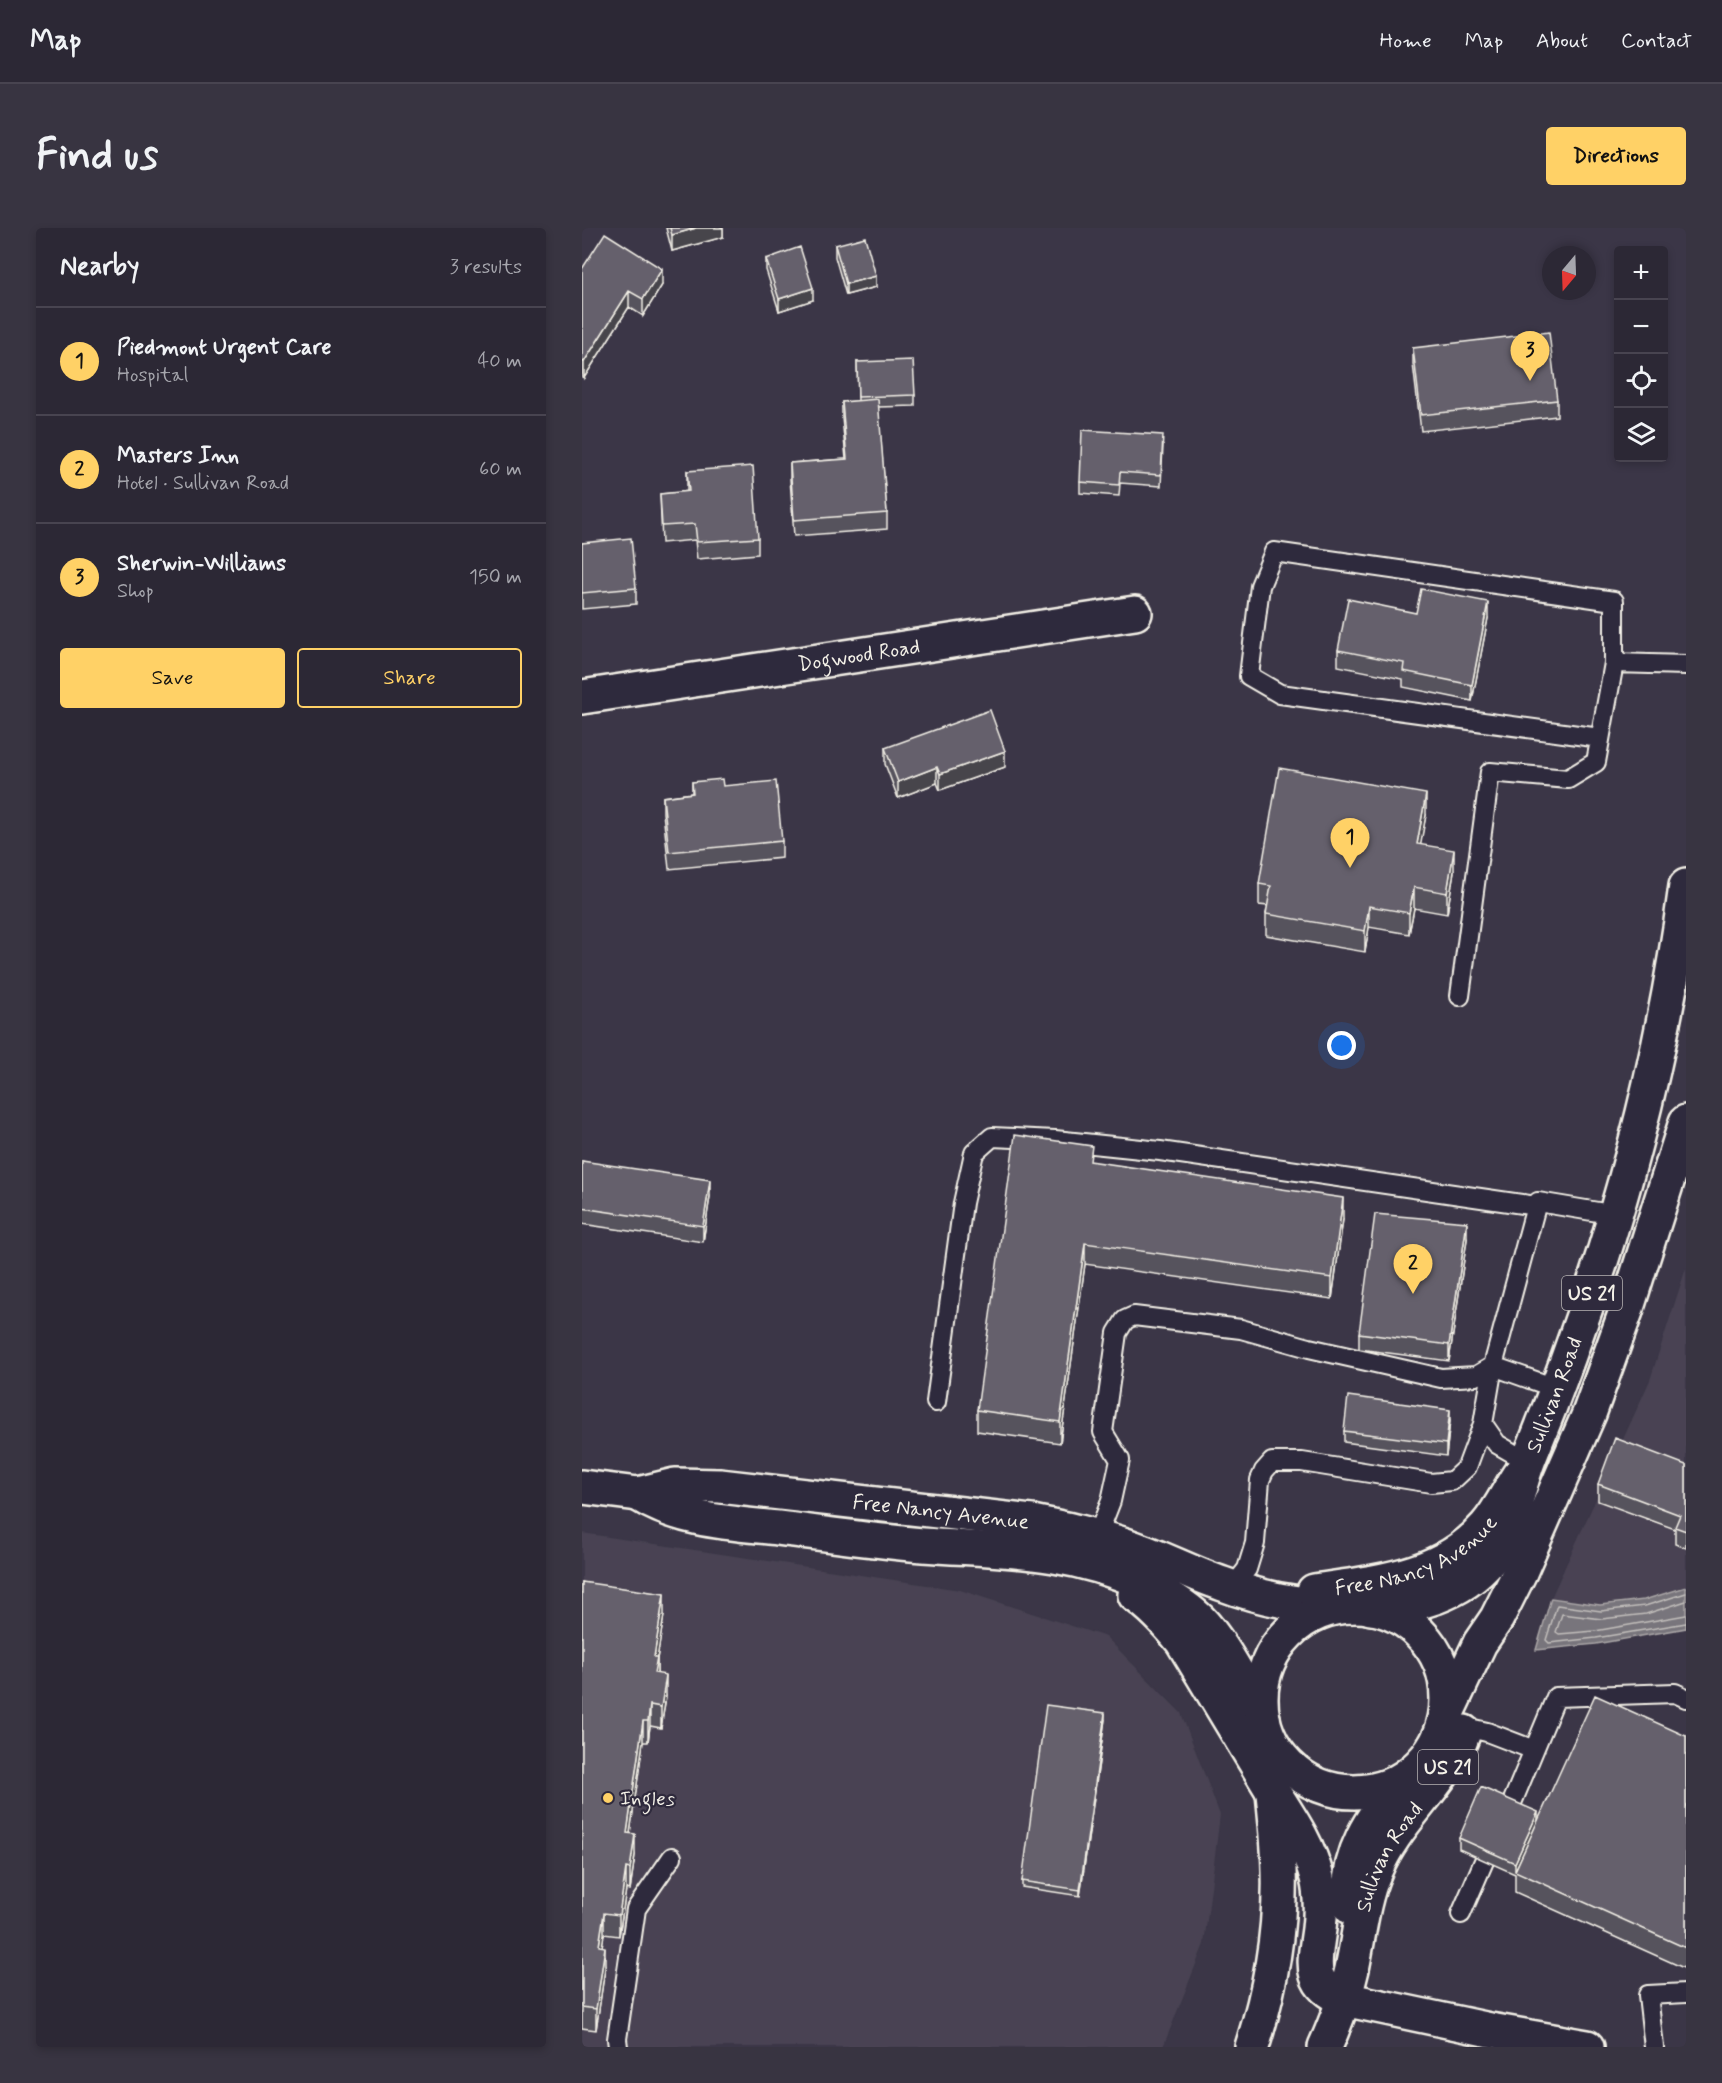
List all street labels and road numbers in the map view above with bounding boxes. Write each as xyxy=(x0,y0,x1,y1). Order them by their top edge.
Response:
street label: Dogwood Road xyxy=(796,633,922,679)
road number: US 21 xyxy=(1562,1276,1622,1310)
street label: Sullivan Road xyxy=(1520,1333,1590,1457)
street label: Free Nancy Avenue xyxy=(851,1488,1031,1537)
street label: Free Nancy Avenue xyxy=(1333,1510,1504,1603)
road number: US 21 xyxy=(1418,1750,1478,1784)
street label: Sullivan Road xyxy=(1350,1797,1430,1915)

